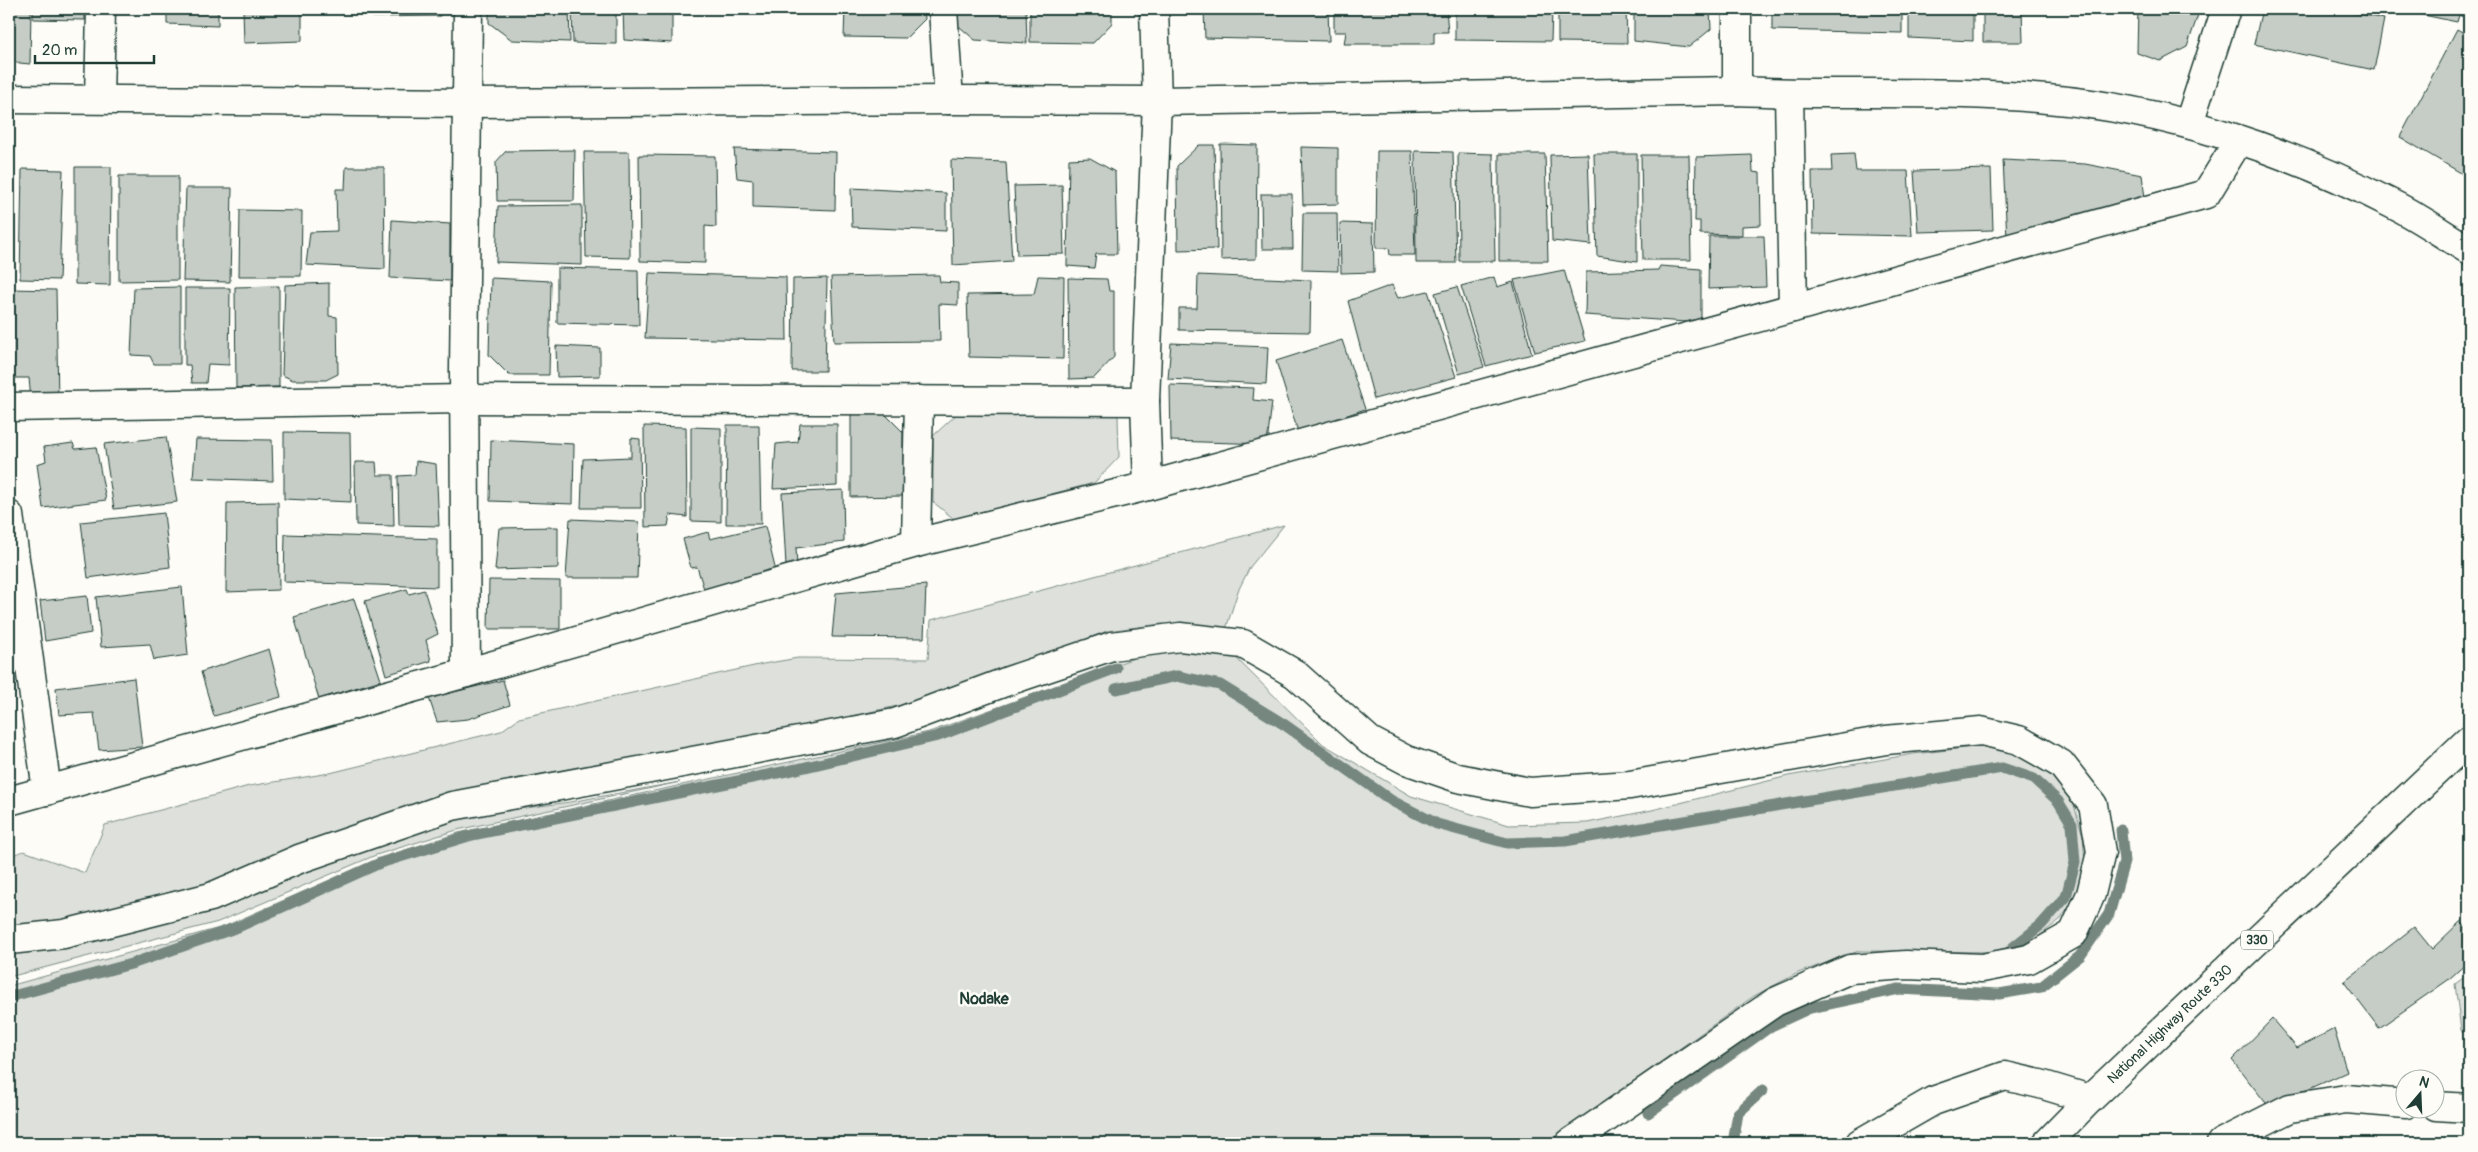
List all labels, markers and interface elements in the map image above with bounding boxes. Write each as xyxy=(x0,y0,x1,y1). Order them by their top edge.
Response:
scale bar xyxy=(35,32,154,64)
text: 20 m xyxy=(42,41,77,60)
road number: 330 xyxy=(2241,930,2273,950)
street label: National Highway Route 330 xyxy=(2104,961,2235,1087)
district label: Nodake xyxy=(959,989,1010,1009)
north arrow xyxy=(2396,1070,2446,1120)
text: N xyxy=(2417,1073,2431,1092)

